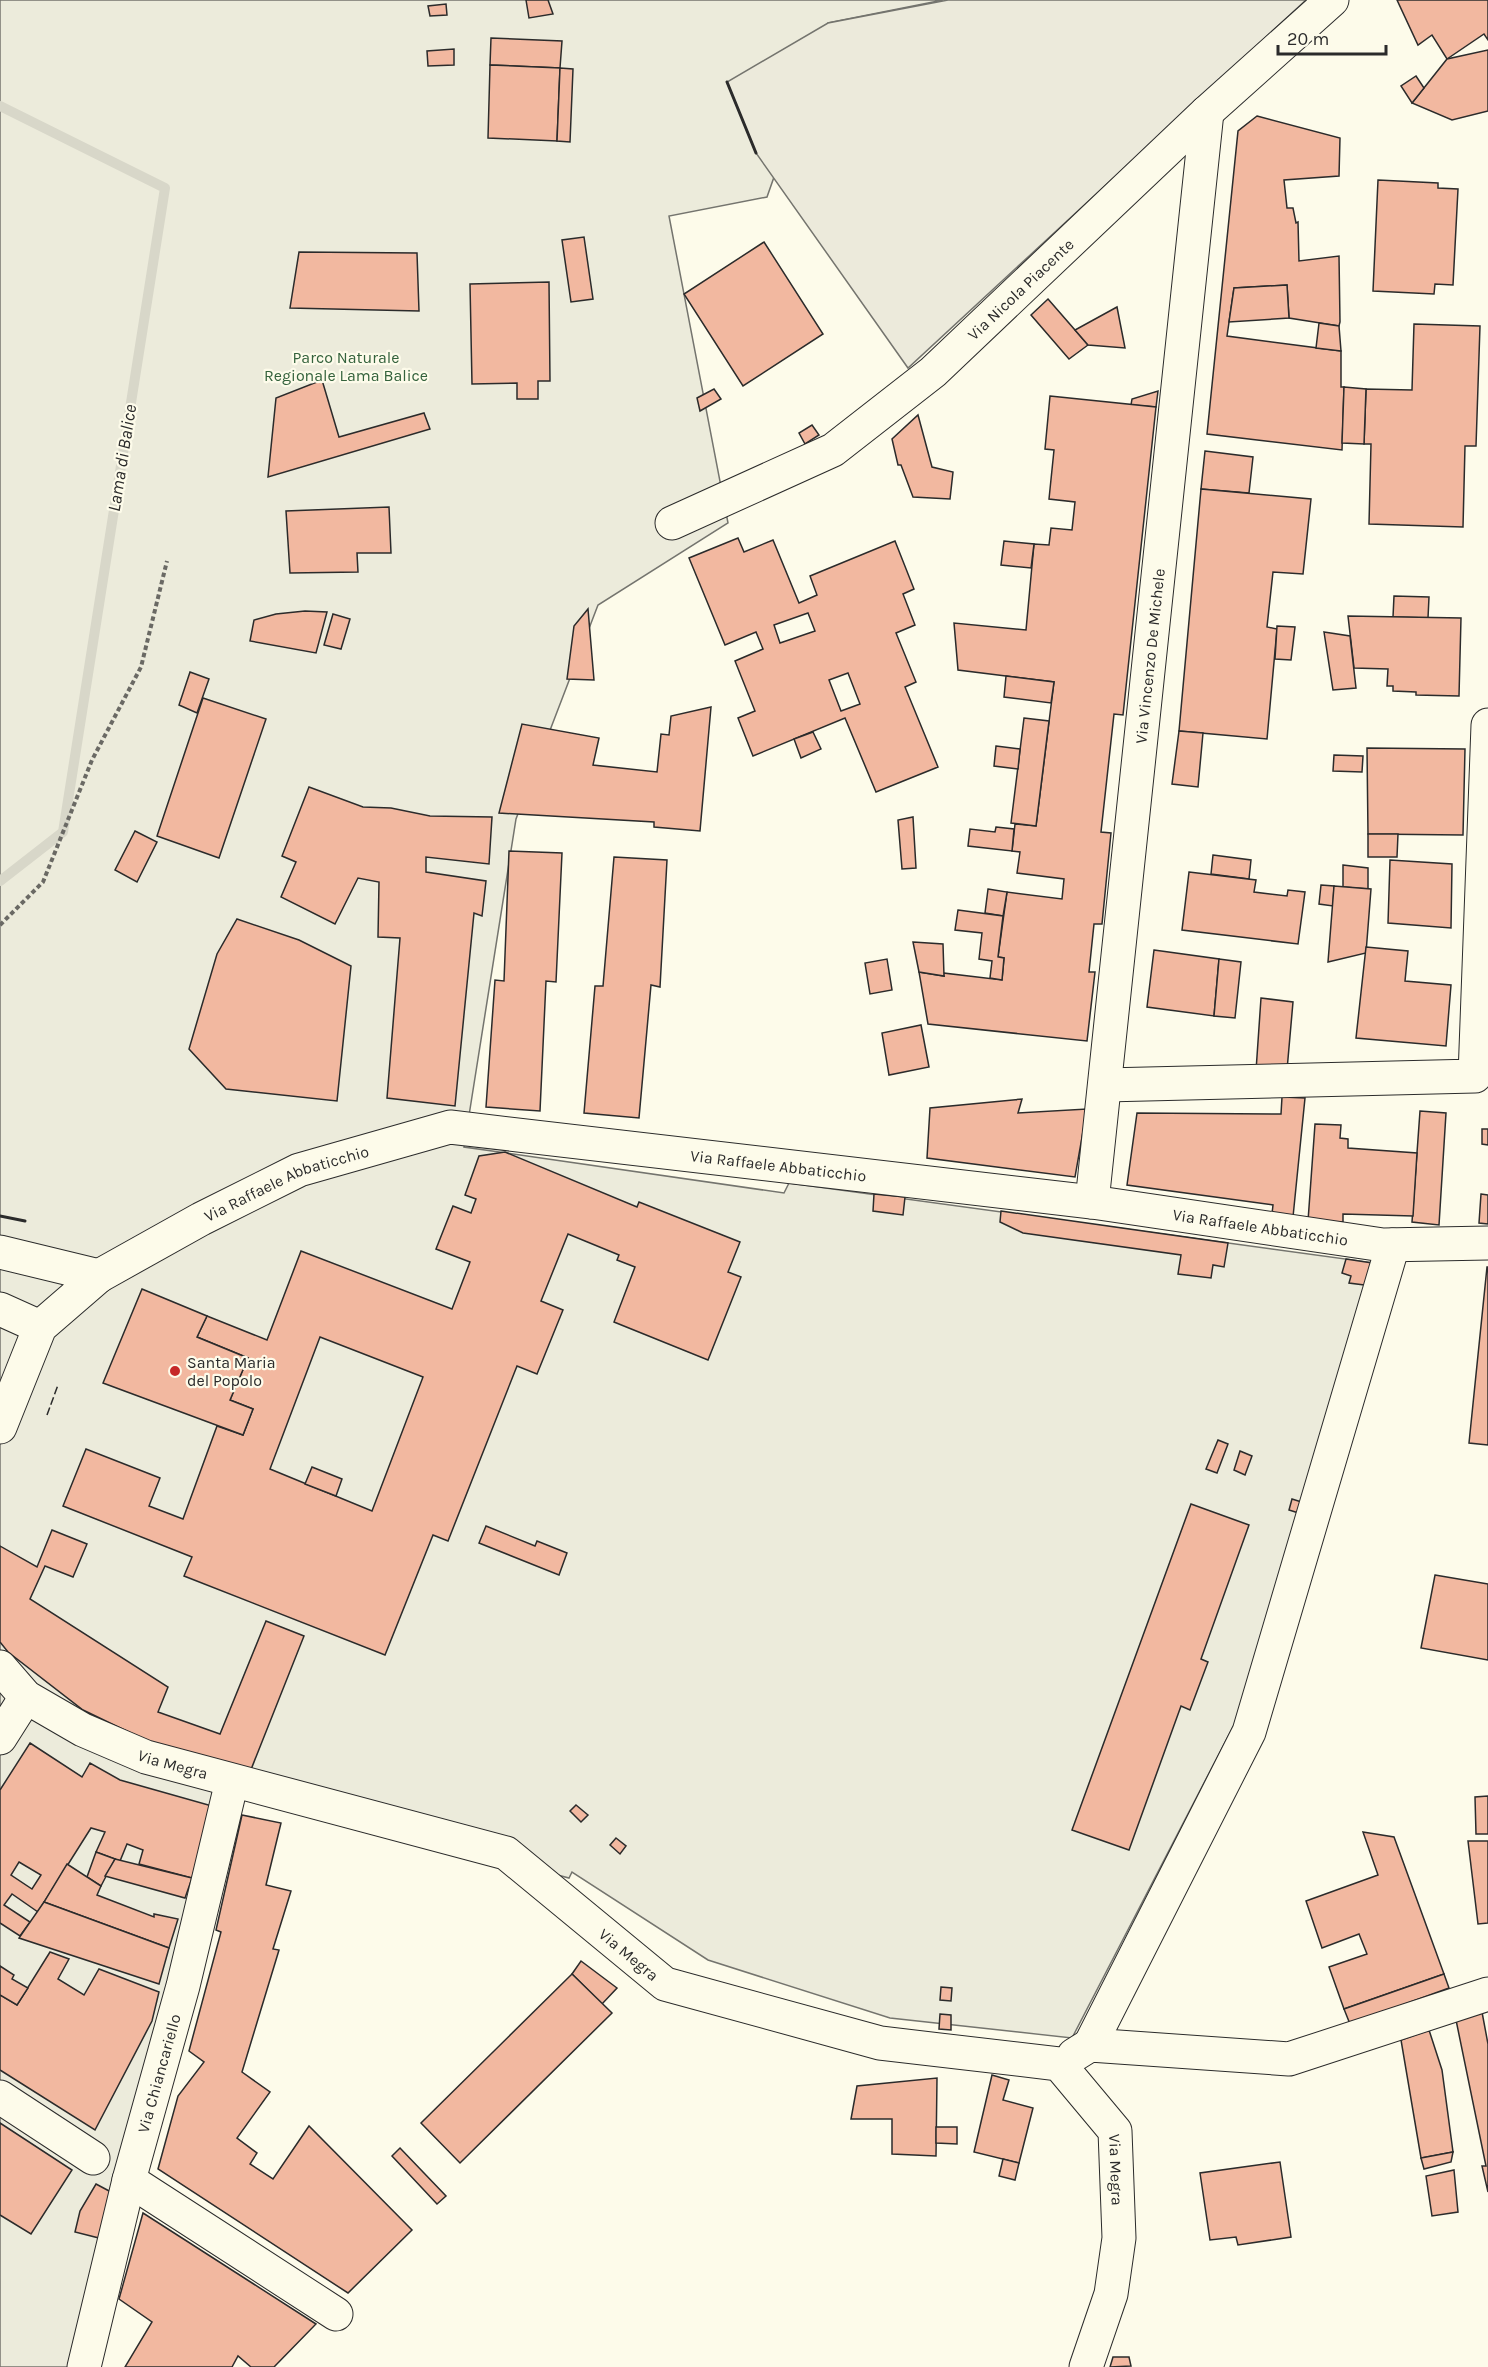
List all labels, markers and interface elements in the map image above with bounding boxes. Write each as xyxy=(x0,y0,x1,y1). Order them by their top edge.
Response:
scale bar xyxy=(1278,18,1386,56)
text: 20 m xyxy=(1287,28,1329,50)
street label: Via Nicola Piacente xyxy=(964,235,1078,344)
park label: Parco Naturale Regionale Lama Balice xyxy=(264,348,428,385)
water label: Lama di Balice xyxy=(103,403,141,513)
street label: Via Vincenzo De Michele xyxy=(1131,568,1169,745)
street label: Via Raffaele Abbaticchio xyxy=(201,1142,371,1226)
street label: Via Raffaele Abbaticchio xyxy=(689,1146,867,1186)
street label: Via Raffaele Abbaticchio xyxy=(1171,1205,1349,1250)
place label: Santa Maria del Popolo xyxy=(187,1353,275,1390)
marker: Santa Maria del Popolo xyxy=(168,1364,182,1378)
street label: Via Megra xyxy=(135,1746,210,1783)
street label: Via Megra xyxy=(595,1925,662,1985)
street label: Via Chiancariello xyxy=(134,2012,185,2135)
street label: Via Megra xyxy=(1105,2134,1127,2206)

